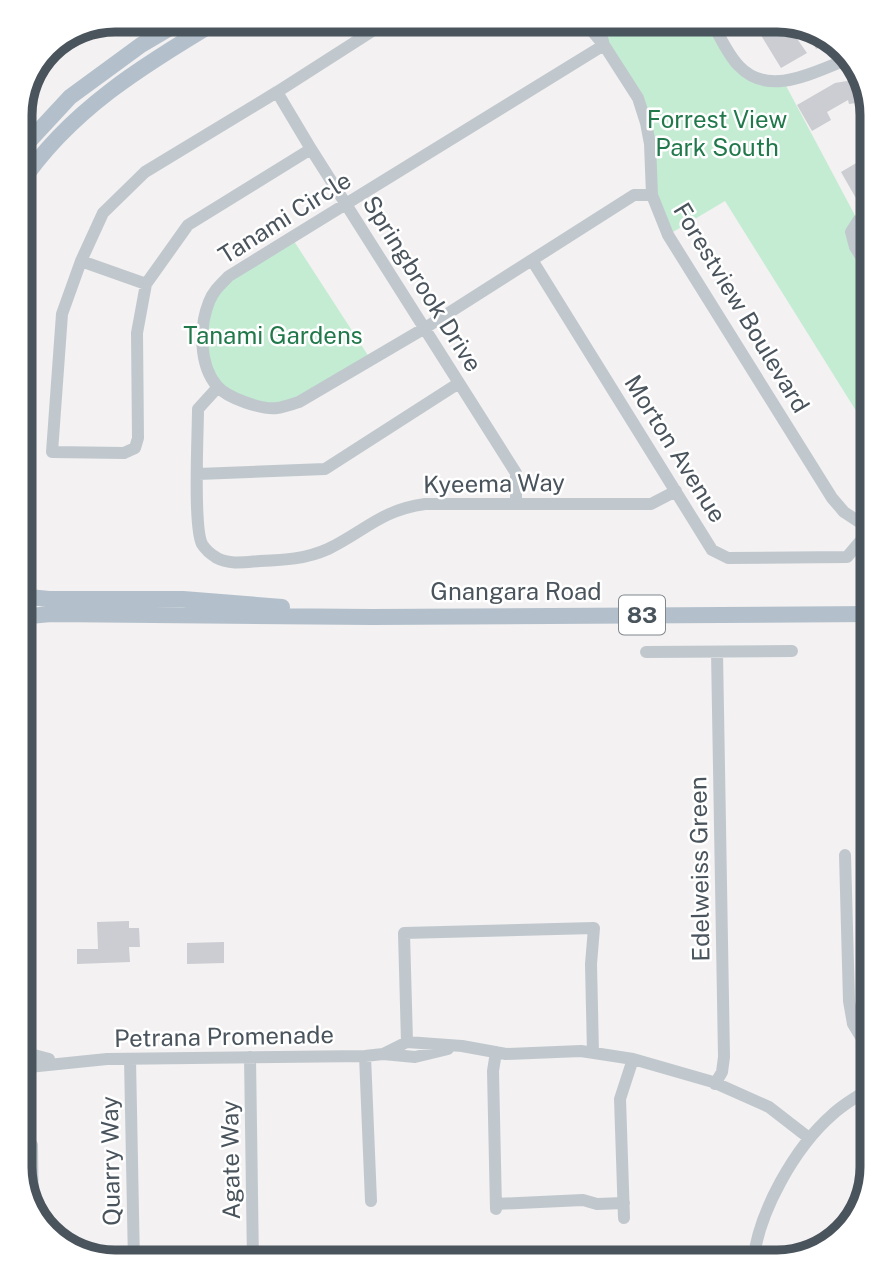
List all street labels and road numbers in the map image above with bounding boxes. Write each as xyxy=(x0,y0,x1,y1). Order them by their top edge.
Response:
street label: Tanami Circle xyxy=(213,165,356,269)
street label: Springbrook Drive xyxy=(357,190,488,377)
street label: Forestview Boulevard xyxy=(668,198,816,417)
street label: Morton Avenue xyxy=(619,370,732,527)
street label: Kyeema Way xyxy=(423,468,565,498)
street label: Gnangara Road xyxy=(430,577,602,605)
road number: 83 xyxy=(619,596,665,635)
street label: Edelweiss Green xyxy=(683,776,715,962)
street label: Petrana Promenade xyxy=(114,1020,334,1052)
street label: Quarry Way xyxy=(95,1096,125,1226)
street label: Agate Way xyxy=(215,1100,245,1220)

